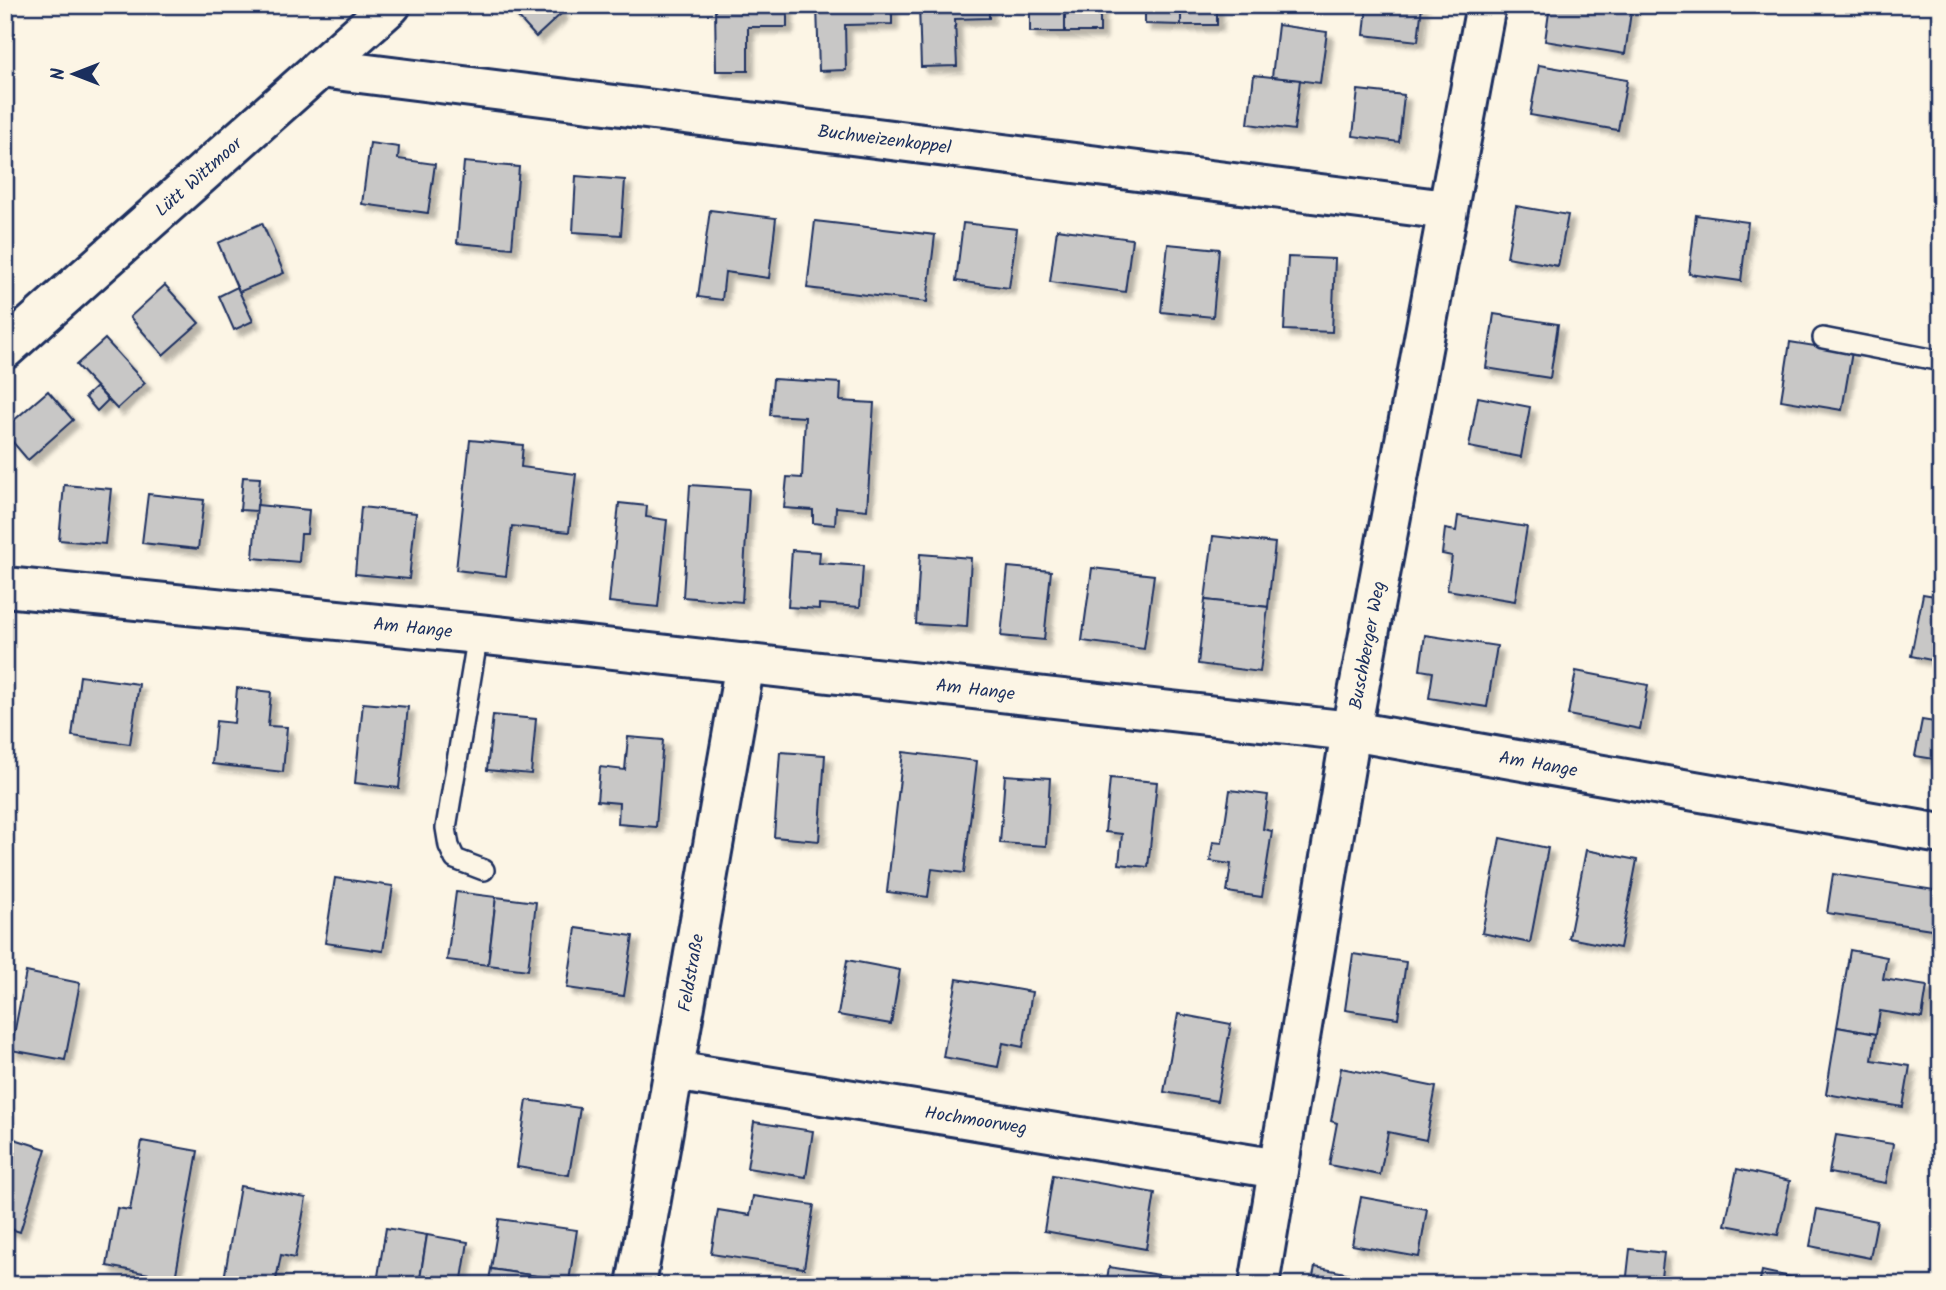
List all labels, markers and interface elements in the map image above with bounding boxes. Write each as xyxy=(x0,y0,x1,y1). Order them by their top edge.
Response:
north arrow xyxy=(38,38,108,108)
text: N xyxy=(44,68,74,80)
street label: Buchweizenkoppel xyxy=(816,118,953,163)
street label: Lütt Wittmoor xyxy=(149,130,250,225)
street label: Buschberger Weg xyxy=(1342,579,1395,712)
street label: Am Hange xyxy=(372,611,454,647)
street label: Am Hange xyxy=(934,672,1016,710)
street label: Am Hange xyxy=(1497,744,1580,786)
street label: Feldstraße xyxy=(671,932,713,1014)
street label: Hochmoorweg xyxy=(923,1099,1029,1144)

